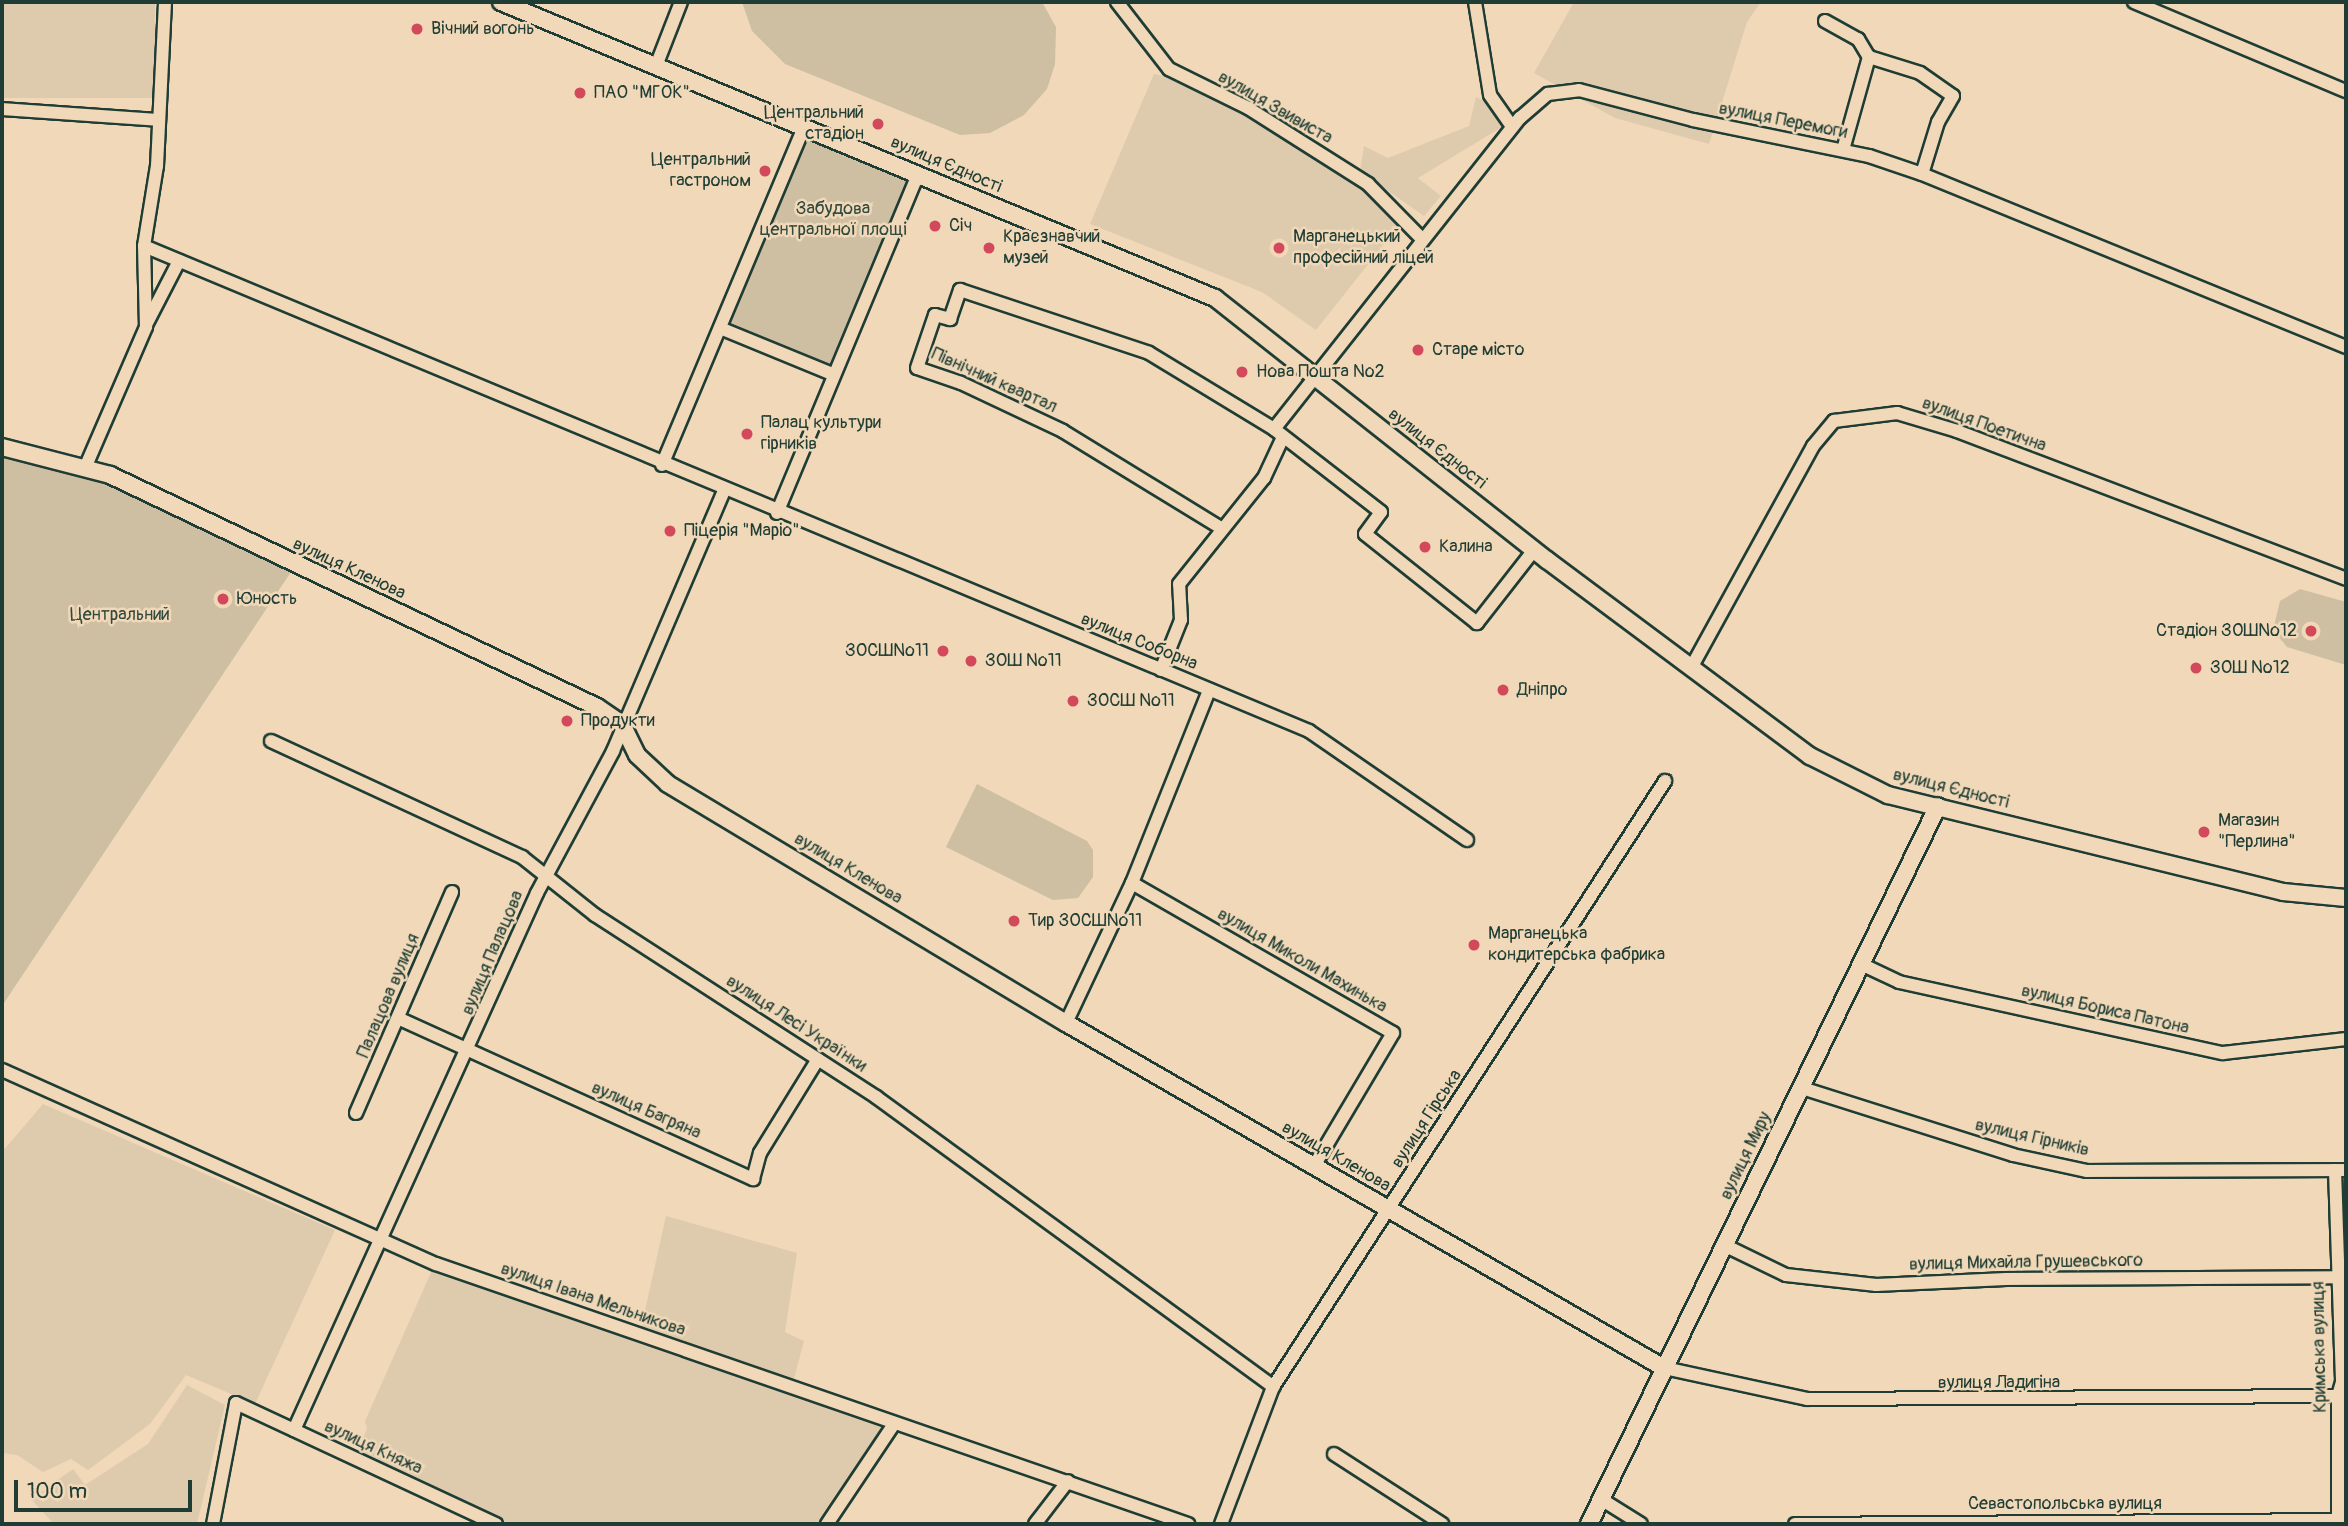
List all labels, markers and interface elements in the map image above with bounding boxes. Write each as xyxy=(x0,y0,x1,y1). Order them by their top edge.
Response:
place label: Вічний вогонь xyxy=(431,18,535,40)
marker: Вічний вогонь xyxy=(409,21,425,37)
street label: вулиця Звивиста xyxy=(1214,67,1336,149)
place label: ПАО "МГОК" xyxy=(594,82,690,104)
marker: ПАО "МГОК" xyxy=(572,85,588,101)
street label: вулиця Перемоги xyxy=(1717,98,1849,144)
place label: Центральний стадіон xyxy=(764,103,864,146)
marker: Центральний стадіон xyxy=(870,116,886,132)
street label: вулиця Єдності xyxy=(887,132,1005,198)
place label: Центральний гастроном xyxy=(651,150,751,192)
marker: Центральний гастроном xyxy=(757,163,773,179)
park label: Забудова центральної площі xyxy=(759,199,907,242)
place label: Січ xyxy=(949,215,972,237)
marker: Січ xyxy=(927,218,943,234)
place label: Краєзнавчий музей xyxy=(1003,227,1101,270)
place label: Марганецький професійний ліцей xyxy=(1293,227,1434,270)
marker: Краєзнавчий музей xyxy=(981,240,997,256)
marker: Марганецький професійний ліцей xyxy=(1271,240,1287,256)
place label: Старе місто xyxy=(1432,339,1524,361)
marker: Старе місто xyxy=(1410,342,1426,358)
street label: Північний квартал xyxy=(928,344,1060,418)
place label: Нова Пошта №2 xyxy=(1256,361,1385,383)
marker: Нова Пошта №2 xyxy=(1234,364,1250,380)
street label: вулиця Поетична xyxy=(1919,393,2049,457)
street label: вулиця Єдності xyxy=(1383,404,1491,494)
place label: Палац культури гірників xyxy=(761,413,881,456)
marker: Палац культури гірників xyxy=(739,426,755,442)
place label: Піцерія "Маріо" xyxy=(684,520,800,542)
marker: Піцерія "Маріо" xyxy=(662,523,678,539)
street label: вулиця Кленова xyxy=(289,533,409,605)
place label: Калина xyxy=(1439,536,1493,558)
marker: Калина xyxy=(1417,539,1433,555)
place label: Юность xyxy=(237,588,297,610)
marker: Юность xyxy=(215,591,231,607)
park label: Центральний xyxy=(70,604,170,626)
street label: вулиця Соборна xyxy=(1077,609,1201,675)
place label: Стадіон ЗОШ№12 xyxy=(2156,620,2297,642)
marker: Стадіон ЗОШ№12 xyxy=(2303,623,2319,639)
place label: ЗОСШ№11 xyxy=(845,640,929,662)
marker: ЗОСШ№11 xyxy=(935,643,951,659)
place label: ЗОШ №11 xyxy=(985,650,1062,672)
marker: ЗОШ №11 xyxy=(963,653,979,669)
place label: ЗОШ №12 xyxy=(2210,657,2290,679)
marker: ЗОШ №12 xyxy=(2188,660,2204,676)
place label: Дніпро xyxy=(1517,679,1567,701)
marker: Дніпро xyxy=(1495,682,1511,698)
place label: ЗОСШ №11 xyxy=(1087,690,1175,712)
marker: ЗОСШ №11 xyxy=(1065,693,1081,709)
place label: Продукти xyxy=(581,710,655,732)
marker: Продукти xyxy=(559,713,575,729)
street label: вулиця Єдності xyxy=(1891,764,2011,814)
place label: Магазин "Перлина" xyxy=(2218,811,2296,854)
marker: Магазин "Перлина" xyxy=(2196,824,2212,840)
street label: вулиця Кленова xyxy=(790,828,906,910)
street label: вулиця Палацова xyxy=(457,888,529,1018)
street label: вулиця Миколи Махинька xyxy=(1213,904,1391,1018)
place label: Тир ЗОСШ№11 xyxy=(1028,910,1142,932)
marker: Тир ЗОСШ№11 xyxy=(1006,913,1022,929)
place label: Марганецька кондитерська фабрика xyxy=(1488,924,1665,967)
street label: Палацова вулиця xyxy=(353,931,425,1061)
marker: Марганецька кондитерська фабрика xyxy=(1466,937,1482,953)
street label: вулиця Лесі Українки xyxy=(722,971,870,1077)
street label: вулиця Бориса Патона xyxy=(2019,980,2191,1040)
street label: вулиця Гірська xyxy=(1387,1066,1467,1172)
street label: вулиця Багряна xyxy=(588,1077,704,1145)
street label: вулиця Миру xyxy=(1716,1109,1776,1203)
street label: вулиця Гірників xyxy=(1973,1114,2091,1162)
street label: вулиця Кленова xyxy=(1278,1117,1394,1197)
street label: вулиця Михайла Грушевського xyxy=(1909,1250,2143,1276)
street label: вулиця Івана Мельникова xyxy=(498,1258,688,1342)
street label: Кримська вулиця xyxy=(2308,1281,2332,1413)
street label: вулиця Ладигіна xyxy=(1938,1372,2060,1394)
street label: вулиця Княжа xyxy=(321,1416,425,1480)
scale bar xyxy=(18,1466,196,1510)
text: 100 m xyxy=(27,1478,87,1505)
street label: Севастопольська вулиця xyxy=(1968,1493,2162,1515)

